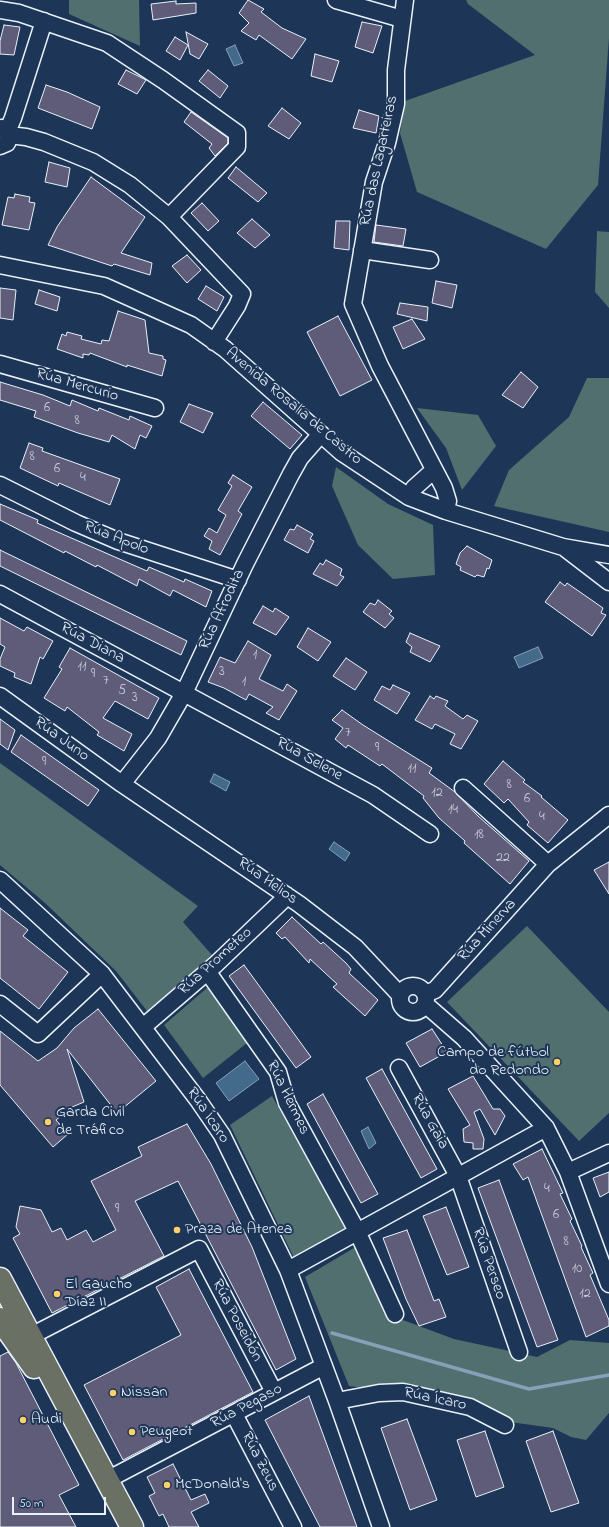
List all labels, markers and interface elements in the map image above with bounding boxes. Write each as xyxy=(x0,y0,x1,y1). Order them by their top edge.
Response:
street label: Rúa das Lagarteiras xyxy=(357,94,403,228)
street label: Avenida Rosalía de Castro xyxy=(221,344,365,470)
street label: Rúa Mercurio xyxy=(34,365,120,407)
house number: 6 xyxy=(44,401,50,417)
house number: 8 xyxy=(74,414,80,430)
house number: 8 xyxy=(29,450,35,466)
house number: 6 xyxy=(54,462,60,478)
house number: 4 xyxy=(80,471,86,487)
street label: Rúa Apolo xyxy=(81,518,151,560)
street label: Rúa Afrodita xyxy=(196,567,250,653)
street label: Rúa Diana xyxy=(56,619,128,669)
house number: 1 xyxy=(253,648,257,664)
house number: 11 xyxy=(78,660,86,676)
house number: 3 xyxy=(219,665,225,681)
house number: 9 xyxy=(91,667,95,683)
house number: 7 xyxy=(103,674,109,690)
house number: 1 xyxy=(242,675,246,691)
house number: 5 xyxy=(118,684,126,700)
house number: 3 xyxy=(132,691,138,707)
street label: Rúa Juno xyxy=(30,714,92,766)
house number: 7 xyxy=(345,726,351,742)
street label: Rúa Selene xyxy=(272,734,346,786)
house number: 9 xyxy=(375,741,379,757)
house number: 9 xyxy=(42,755,46,771)
house number: 11 xyxy=(408,762,416,778)
house number: 8 xyxy=(506,778,512,794)
house number: 12 xyxy=(431,786,443,802)
house number: 6 xyxy=(524,792,530,808)
house number: 14 xyxy=(448,803,458,819)
house number: 4 xyxy=(539,810,545,826)
house number: 18 xyxy=(474,828,484,844)
house number: 22 xyxy=(496,851,510,867)
street label: Rúa Helios xyxy=(233,854,301,910)
street label: Rúa Minerva xyxy=(455,896,521,966)
street label: Rúa Prometeo xyxy=(175,924,257,1000)
place label: Campo de fútbol do Redondo xyxy=(437,1043,549,1081)
marker: Campo de fútbol do Redondo xyxy=(552,1057,562,1067)
street label: Rúa Hermes xyxy=(261,1058,313,1138)
street label: Rúa Ícaro xyxy=(181,1084,233,1148)
street label: Rúa Gaia xyxy=(406,1091,452,1153)
place label: Garda Civil de Tráfico xyxy=(56,1103,125,1141)
marker: Garda Civil de Tráfico xyxy=(43,1117,53,1127)
house number: 4 xyxy=(544,1182,550,1198)
house number: 9 xyxy=(115,1202,119,1218)
house number: 6 xyxy=(553,1208,559,1224)
place label: Praza de Atenea xyxy=(185,1220,293,1240)
marker: Praza de Atenea xyxy=(172,1225,182,1235)
street label: Rúa Perseo xyxy=(467,1226,509,1302)
house number: 8 xyxy=(563,1235,569,1251)
house number: 10 xyxy=(572,1262,582,1278)
place label: El Gaucho Díaz II xyxy=(65,1275,132,1313)
street label: Rúa Poseidón xyxy=(206,1276,266,1366)
house number: 12 xyxy=(579,1287,591,1303)
marker: El Gaucho Díaz II xyxy=(52,1289,62,1299)
street label: Rúa Pegaso xyxy=(208,1380,286,1434)
place label: Nissan xyxy=(121,1383,167,1403)
street label: Rúa Ícaro xyxy=(402,1384,468,1416)
marker: Nissan xyxy=(108,1388,118,1398)
place label: Audi xyxy=(31,1410,62,1430)
marker: Audi xyxy=(18,1415,28,1425)
place label: Peugeot xyxy=(140,1422,193,1442)
marker: Peugeot xyxy=(127,1427,137,1437)
street label: Rúa Zeus xyxy=(236,1429,282,1495)
place label: McDonald's xyxy=(175,1475,250,1495)
marker: McDonald's xyxy=(162,1480,172,1490)
scale bar xyxy=(14,1489,108,1515)
text: 50 m xyxy=(19,1495,43,1513)

